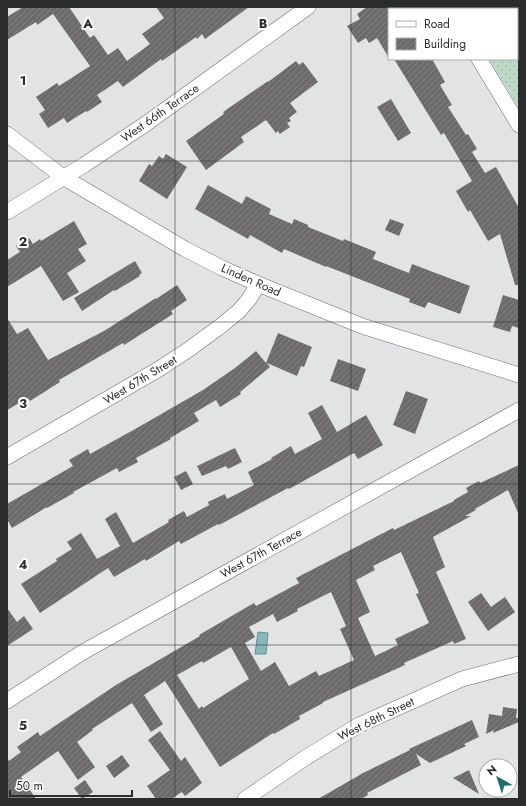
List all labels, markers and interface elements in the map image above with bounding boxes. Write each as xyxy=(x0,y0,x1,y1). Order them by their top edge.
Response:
legend xyxy=(388,8,518,60)
text: A xyxy=(82,14,93,33)
text: B xyxy=(259,14,268,33)
text: Road xyxy=(424,15,450,33)
text: Building xyxy=(424,35,466,53)
text: 1 xyxy=(20,71,26,90)
street label: West 66th Terrace xyxy=(117,79,203,147)
text: 2 xyxy=(19,232,27,251)
street label: Linden Road xyxy=(218,259,284,301)
street label: West 67th Street xyxy=(100,351,180,409)
text: 3 xyxy=(19,394,27,413)
street label: West 67th Terrace xyxy=(217,523,305,583)
text: 4 xyxy=(18,555,28,574)
street label: West 68th Street xyxy=(335,693,417,745)
text: 5 xyxy=(19,716,27,735)
north arrow xyxy=(478,758,518,798)
text: N xyxy=(483,761,500,779)
scale bar xyxy=(10,772,132,798)
text: 50 m xyxy=(16,777,43,795)

